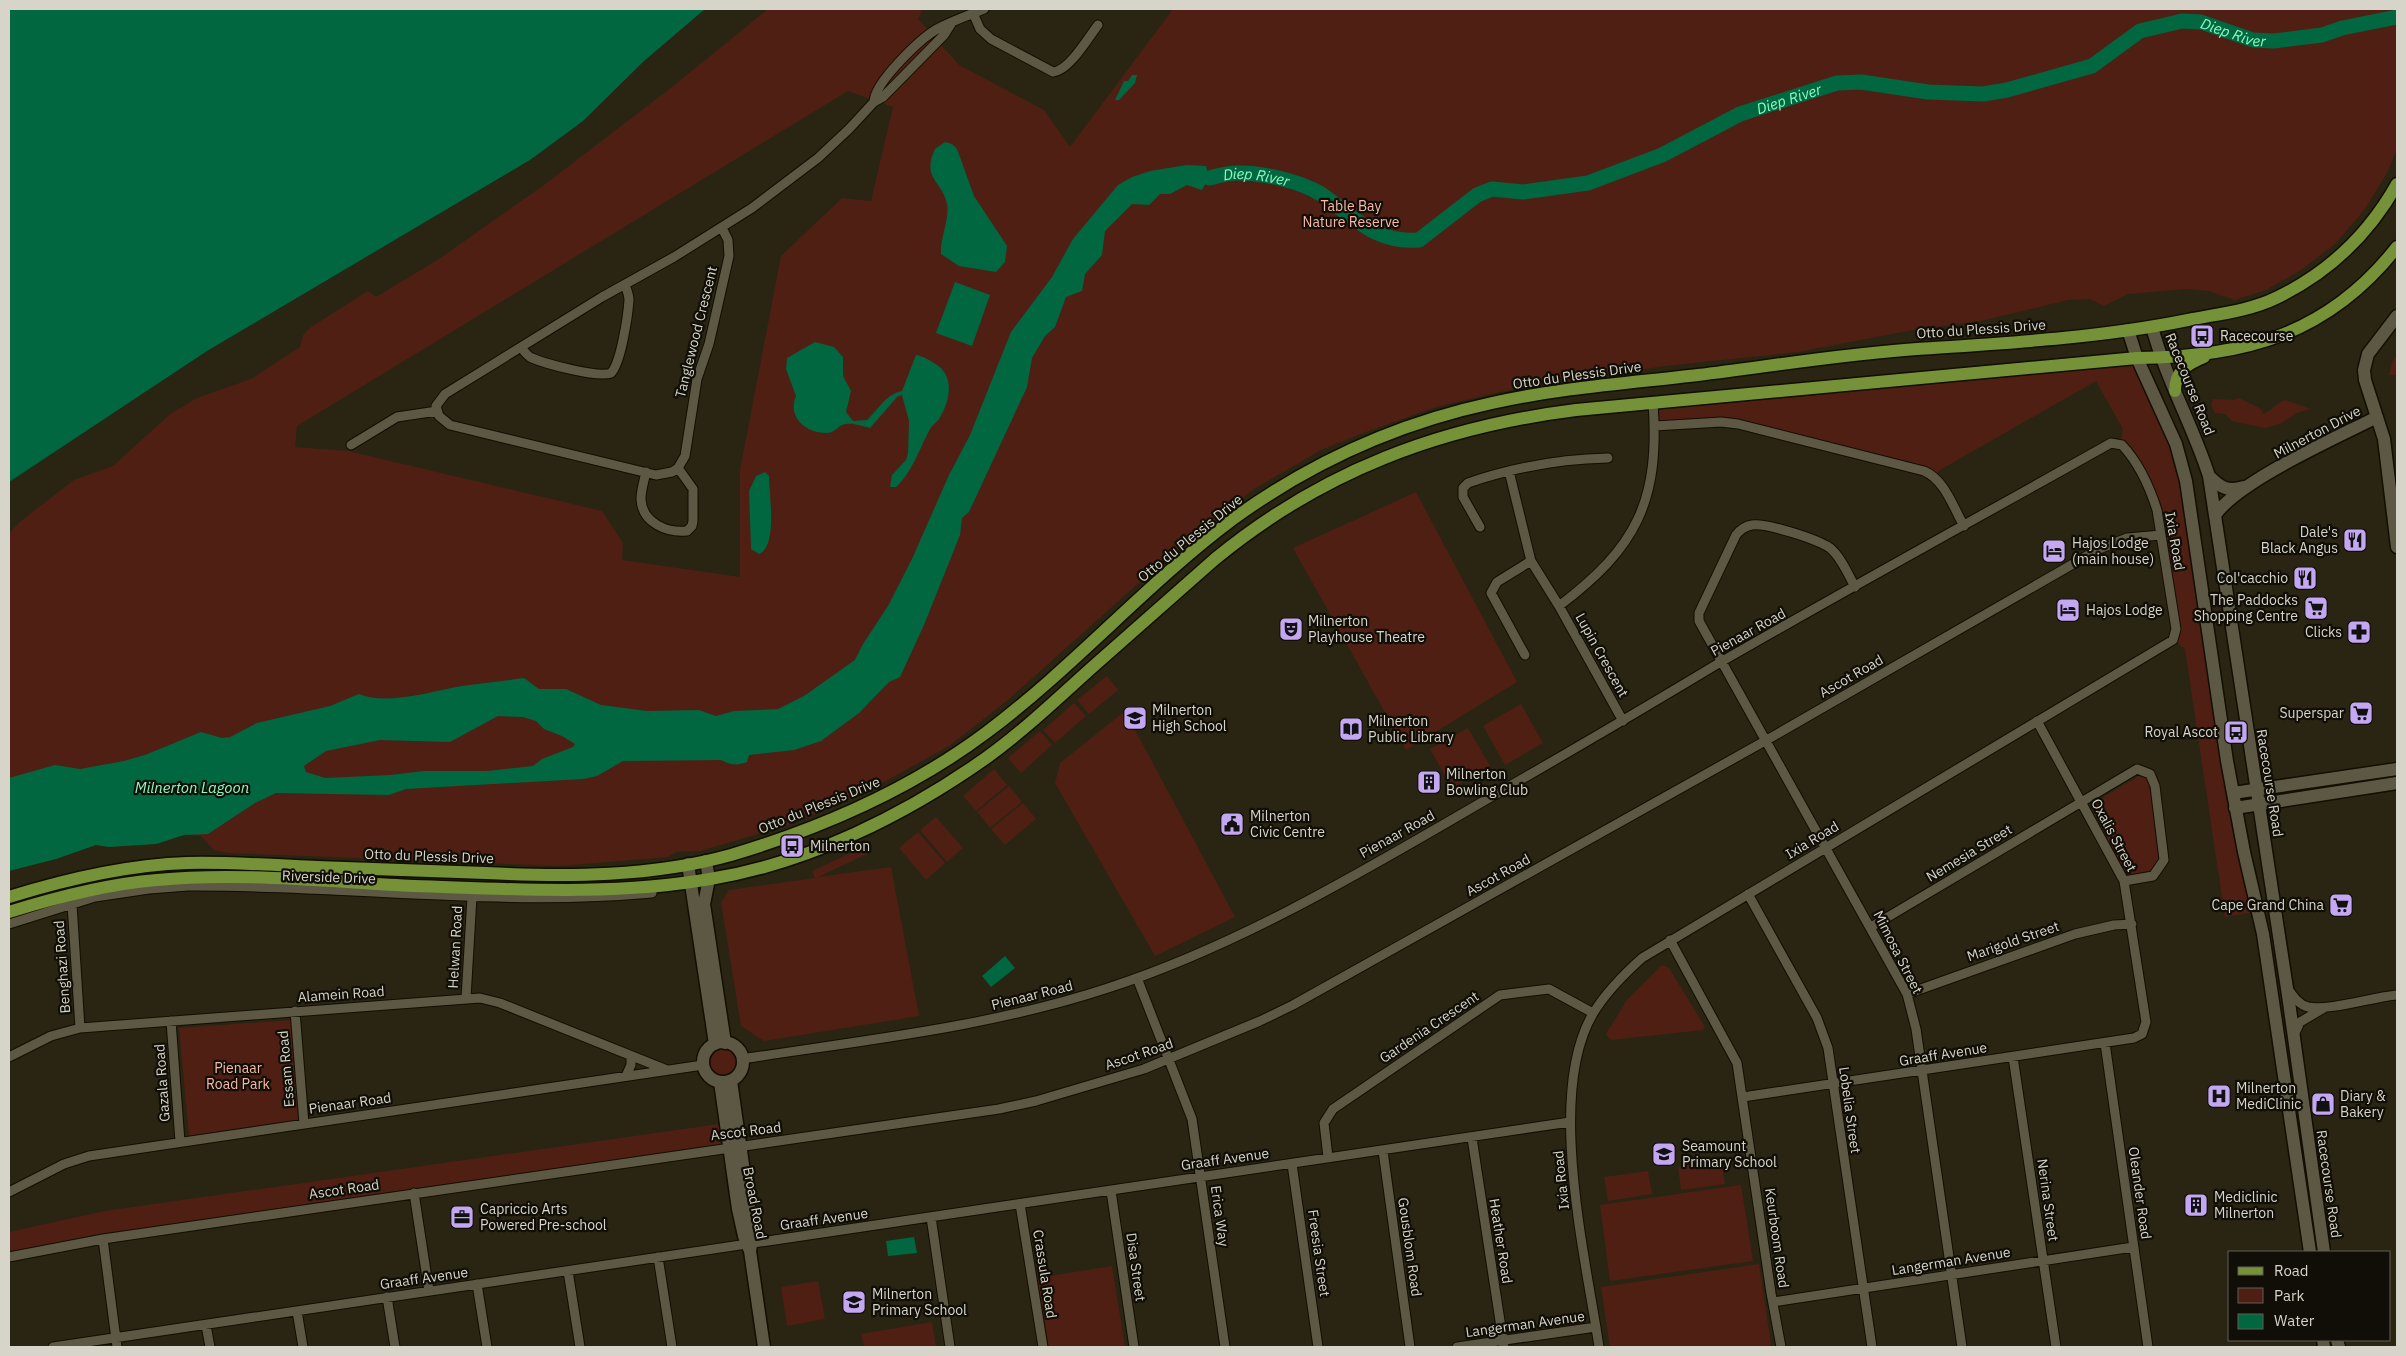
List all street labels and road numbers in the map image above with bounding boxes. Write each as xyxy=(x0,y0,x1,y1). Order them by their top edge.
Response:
street label: Tanglewood Crescent xyxy=(671,264,721,400)
street label: Otto du Plessis Drive xyxy=(1916,315,2047,343)
street label: Racecourse Road xyxy=(2161,330,2219,438)
street label: Otto du Plessis Drive xyxy=(1512,357,1643,393)
street label: Milnerton Drive xyxy=(2270,401,2364,462)
street label: Otto du Plessis Drive xyxy=(1134,490,1246,586)
street label: Ixia Road xyxy=(2161,510,2189,572)
street label: Pienaar Road xyxy=(1707,604,1789,660)
street label: Lupin Crescent xyxy=(1571,610,1633,700)
street label: Ascot Road xyxy=(1816,650,1886,702)
street label: Racecourse Road xyxy=(2253,728,2287,838)
street label: Otto du Plessis Drive xyxy=(755,772,883,838)
street label: Oxalis Street xyxy=(2087,795,2141,875)
street label: Pienaar Road xyxy=(1356,806,1438,862)
street label: Ixia Road xyxy=(1782,817,1842,863)
street label: Nemesia Street xyxy=(1923,820,2015,886)
street label: Otto du Plessis Drive xyxy=(364,845,494,867)
street label: Ascot Road xyxy=(1463,850,1533,900)
street label: Riverside Drive xyxy=(282,866,377,888)
street label: Helwan Road xyxy=(444,905,466,989)
street label: Mimosa Street xyxy=(1869,907,1927,997)
street label: Marigold Street xyxy=(1965,917,2062,965)
street label: Benghazi Road xyxy=(50,920,74,1014)
street label: Pienaar Road xyxy=(989,976,1075,1014)
street label: Alamein Road xyxy=(297,982,385,1006)
street label: Gardenia Crescent xyxy=(1376,987,1482,1067)
street label: Essam Road xyxy=(274,1030,298,1108)
street label: Ascot Road xyxy=(1103,1034,1175,1074)
street label: Graaff Avenue xyxy=(1898,1038,1989,1070)
street label: Gazala Road xyxy=(150,1043,174,1123)
street label: Lobelia Street xyxy=(1835,1066,1865,1154)
street label: Pienaar Road xyxy=(308,1088,392,1118)
street label: Ascot Road xyxy=(710,1118,782,1144)
street label: Racecourse Road xyxy=(2313,1129,2345,1239)
street label: Graaff Avenue xyxy=(1180,1144,1271,1174)
street label: Oleander Road xyxy=(2125,1146,2155,1240)
street label: Ixia Road xyxy=(1549,1150,1573,1210)
street label: Nerina Street xyxy=(2033,1157,2063,1243)
street label: Broad Road xyxy=(739,1165,771,1241)
street label: Ascot Road xyxy=(308,1175,380,1203)
street label: Erica Way xyxy=(1207,1184,1233,1248)
street label: Keurboom Road xyxy=(1761,1187,1793,1289)
street label: Gousblom Road xyxy=(1394,1196,1426,1298)
street label: Heather Road xyxy=(1485,1197,1517,1285)
street label: Graaff Avenue xyxy=(779,1204,870,1234)
street label: Freesia Street xyxy=(1304,1208,1334,1298)
street label: Crassula Road xyxy=(1029,1228,1061,1320)
street label: Disa Street xyxy=(1122,1232,1150,1302)
street label: Langerman Avenue xyxy=(1890,1243,2012,1279)
street label: Graaff Avenue xyxy=(379,1263,470,1293)
street label: Langerman Avenue xyxy=(1464,1307,1586,1341)

